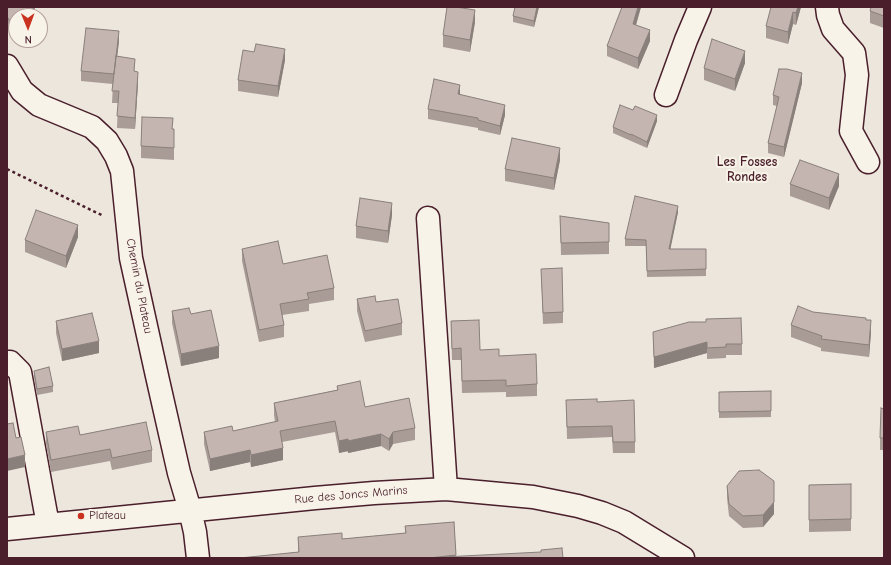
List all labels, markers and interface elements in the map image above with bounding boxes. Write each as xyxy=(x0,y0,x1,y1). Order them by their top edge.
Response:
north arrow xyxy=(8,8,48,48)
text: N xyxy=(24,33,32,46)
district label: Les Fosses Rondes xyxy=(717,154,777,185)
street label: Chemin du Plateau xyxy=(123,237,155,335)
street label: Rue des Joncs Marins xyxy=(294,483,408,507)
place label: Plateau xyxy=(89,509,126,523)
marker: Plateau xyxy=(76,511,86,521)

